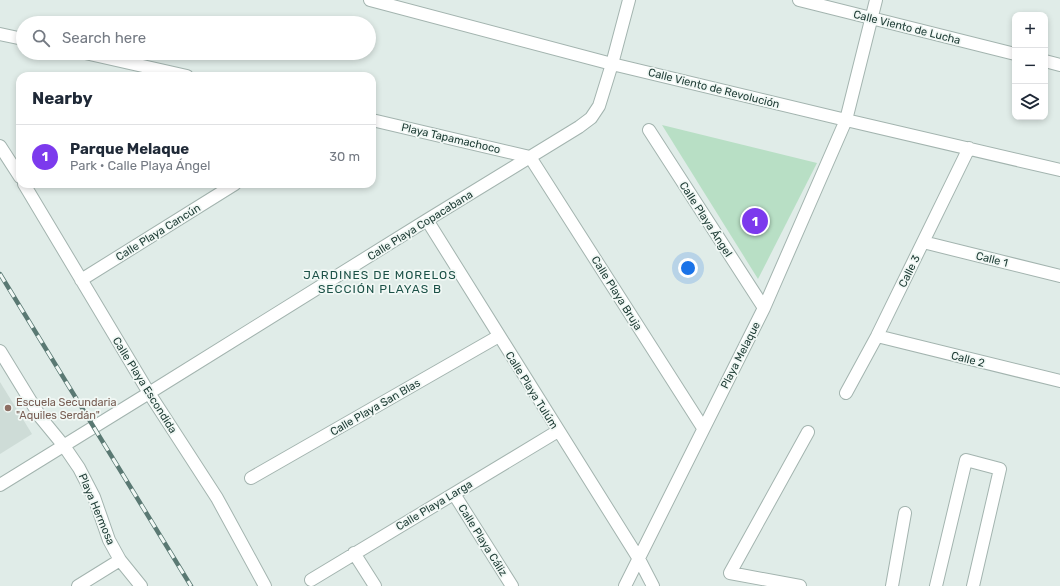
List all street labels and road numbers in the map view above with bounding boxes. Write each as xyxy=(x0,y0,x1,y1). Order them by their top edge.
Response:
street label: Calle Viento de Lucha xyxy=(852,8,962,47)
street label: Calle Viento de Revolución xyxy=(647,66,781,111)
street label: Playa Tapamachoco xyxy=(400,121,502,156)
street label: Calle Playa Ángel xyxy=(676,179,735,259)
street label: Calle Playa Copacabana xyxy=(365,188,475,263)
street label: Calle Playa Cancún xyxy=(114,201,203,264)
street label: Calle 1 xyxy=(975,249,1009,270)
street label: Calle 3 xyxy=(896,253,923,289)
street label: Calle Playa Bruja xyxy=(589,254,645,333)
street label: Playa Melaque xyxy=(718,320,763,391)
street label: Calle Playa Escondida xyxy=(110,335,180,436)
street label: Calle Playa Tulúm xyxy=(503,349,561,432)
street label: Calle 2 xyxy=(950,349,986,370)
street label: Calle Playa San Blas xyxy=(328,376,423,439)
street label: Playa Hermosa xyxy=(76,472,117,547)
street label: Calle Playa Larga xyxy=(394,477,475,533)
street label: Calle Playa Cáliz xyxy=(455,502,510,579)

